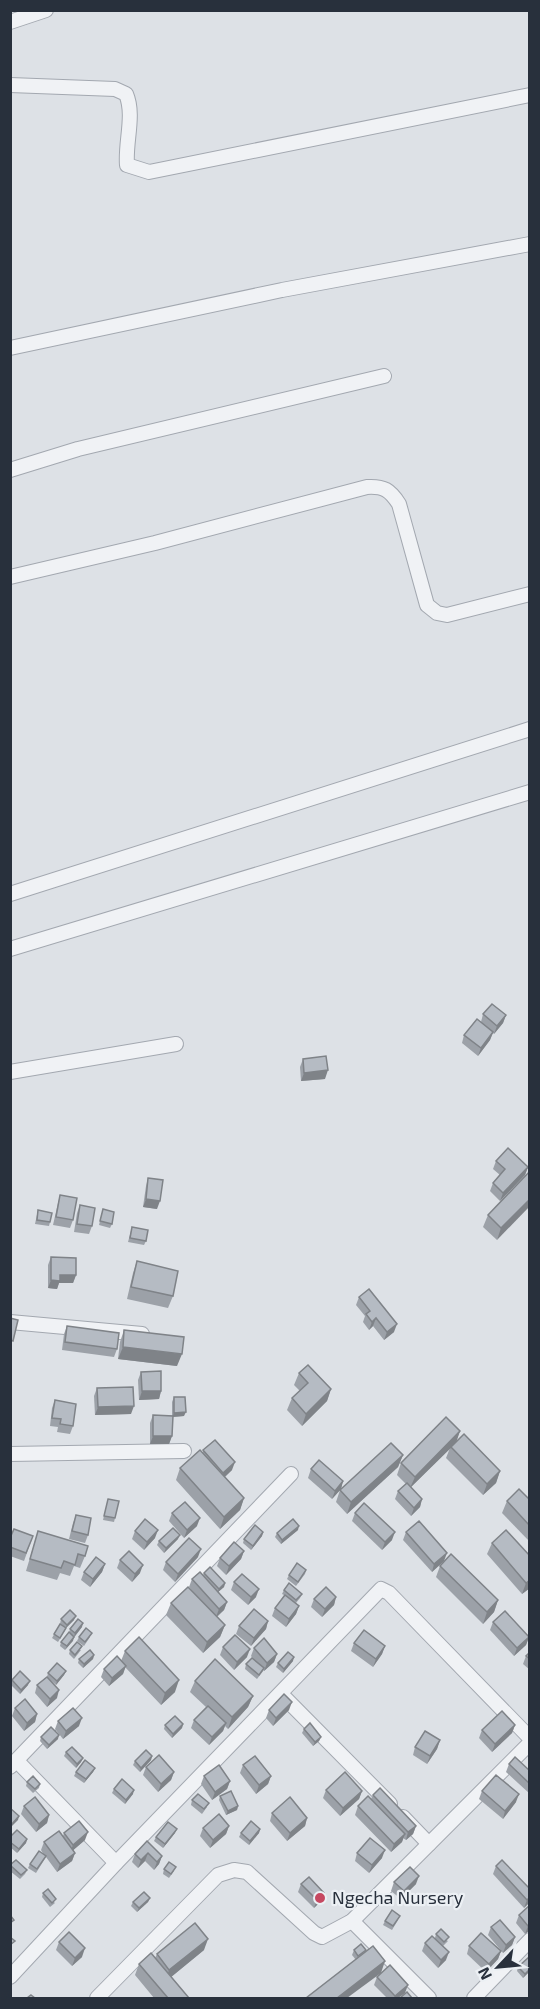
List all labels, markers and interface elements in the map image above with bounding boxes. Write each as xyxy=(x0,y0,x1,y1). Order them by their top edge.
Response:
place label: Ngecha Nursery xyxy=(332,1886,464,1908)
marker: Ngecha Nursery xyxy=(313,1891,327,1905)
north arrow xyxy=(468,1937,528,1997)
text: N xyxy=(473,1964,495,1983)

